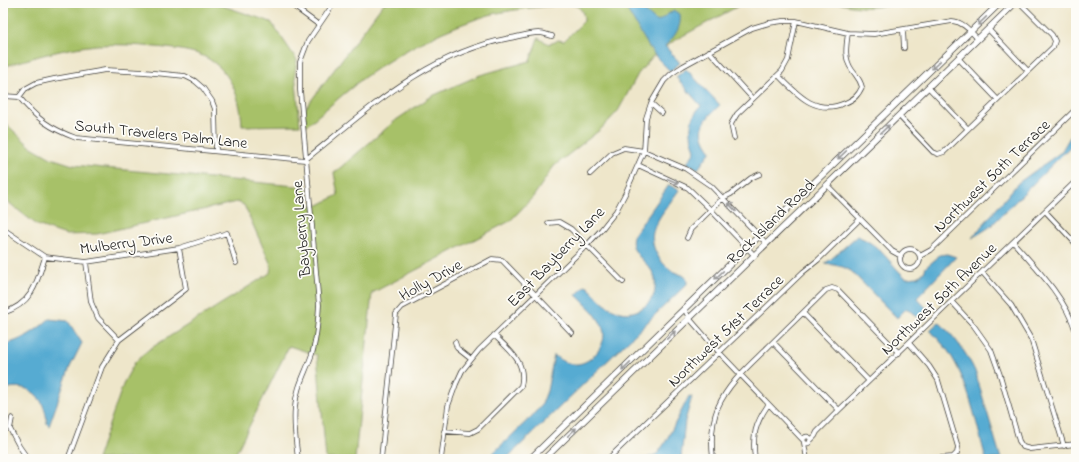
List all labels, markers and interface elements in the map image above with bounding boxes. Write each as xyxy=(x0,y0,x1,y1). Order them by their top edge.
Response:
one-way arrow xyxy=(977,16,987,25)
one-way arrow xyxy=(931,60,941,70)
street label: South Travelers Palm Lane xyxy=(73,114,249,156)
street label: Northwest 50th Terrace xyxy=(929,114,1057,239)
one-way arrow xyxy=(880,124,890,134)
one-way arrow xyxy=(837,151,848,160)
street label: Rock Island Road xyxy=(722,174,821,271)
one-way arrow xyxy=(667,178,679,185)
street label: Bayberry Lane xyxy=(286,179,318,279)
street label: East Bayberry Lane xyxy=(502,201,612,313)
one-way arrow xyxy=(727,202,737,212)
street label: Mulberry Drive xyxy=(78,226,175,262)
street label: Northwest 50th Avenue xyxy=(876,237,1003,361)
street label: Holly Drive xyxy=(395,253,468,308)
street label: Northwest 51st Terrace xyxy=(663,269,790,393)
one-way arrow xyxy=(714,270,724,280)
one-way arrow xyxy=(666,330,676,340)
one-way arrow xyxy=(621,361,631,371)
one-way arrow xyxy=(567,427,577,437)

